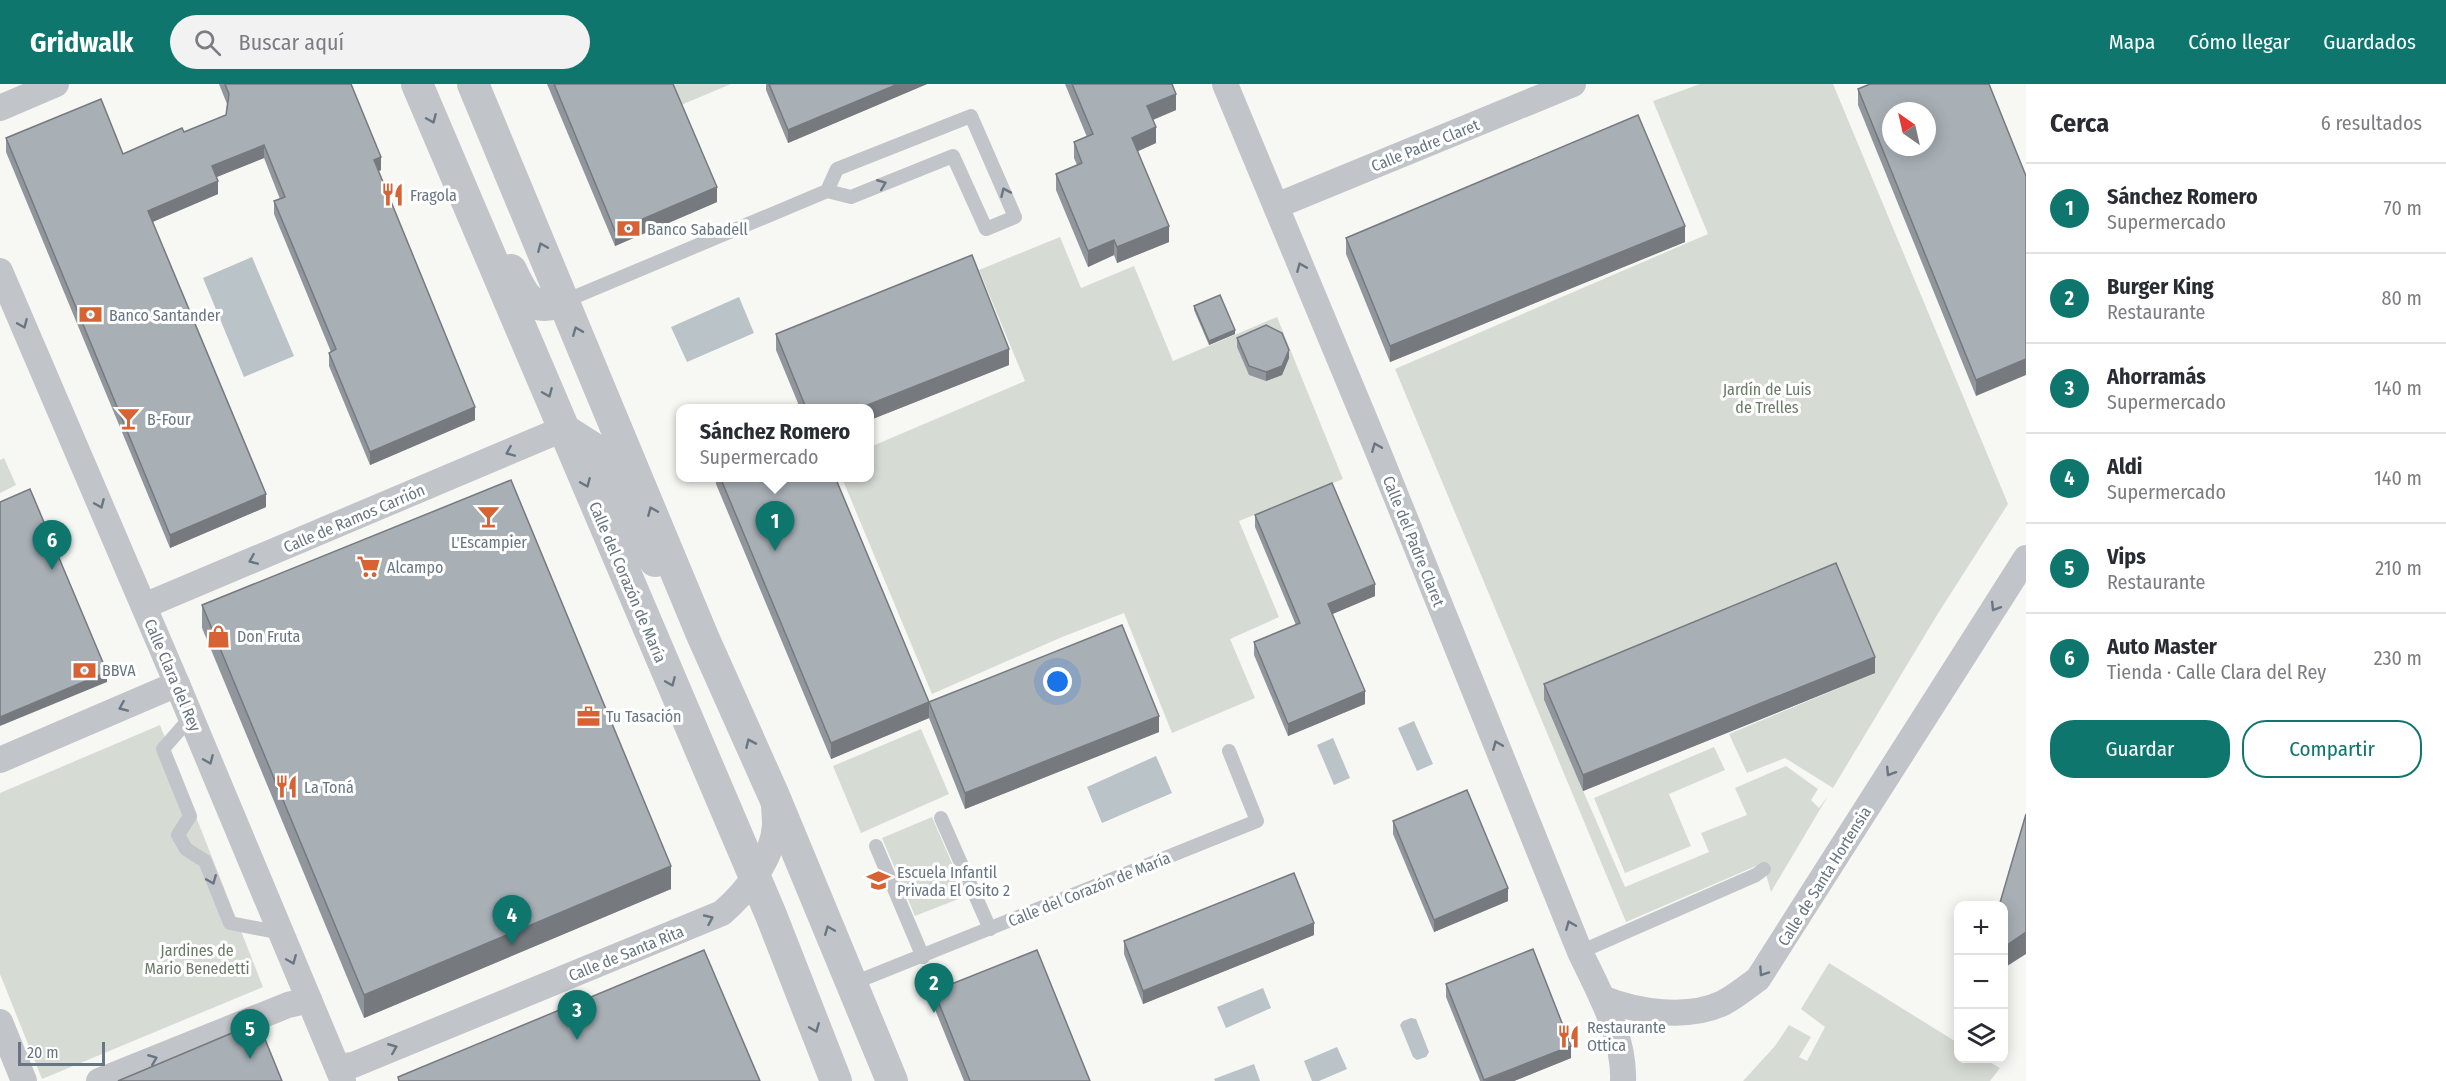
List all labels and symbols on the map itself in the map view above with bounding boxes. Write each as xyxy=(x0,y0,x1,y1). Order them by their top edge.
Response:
north arrow xyxy=(1882,102,1936,156)
one-way arrow xyxy=(425,113,437,124)
street label: Calle Padre Claret xyxy=(1368,115,1483,176)
one-way arrow xyxy=(877,179,887,192)
restaurant icon: Fragola xyxy=(379,182,405,208)
place label: Fragola xyxy=(410,186,457,205)
one-way arrow xyxy=(1000,188,1012,199)
bank icon: Banco Sabadell xyxy=(616,216,642,242)
place label: Banco Sabadell xyxy=(647,220,748,239)
one-way arrow xyxy=(537,242,549,253)
one-way arrow xyxy=(1296,262,1308,273)
bank icon: Banco Santander xyxy=(78,302,104,328)
place label: Banco Santander xyxy=(109,306,221,325)
one-way arrow xyxy=(16,318,28,329)
one-way arrow xyxy=(572,326,584,337)
park label: Jardín de Luis de Trelles xyxy=(1723,380,1811,417)
one-way arrow xyxy=(541,387,553,398)
bar icon: B-Four xyxy=(116,406,142,432)
place label: B-Four xyxy=(147,410,191,429)
one-way arrow xyxy=(1371,442,1383,453)
one-way arrow xyxy=(505,445,516,457)
street label: Calle del Padre Claret xyxy=(1379,473,1449,610)
one-way arrow xyxy=(579,477,591,488)
street label: Calle de Ramos Carrión xyxy=(281,480,428,557)
one-way arrow xyxy=(93,497,105,508)
street label: Calle del Corazón de María xyxy=(585,499,670,666)
pin: 1 xyxy=(756,502,794,551)
bar icon: L'Escampier xyxy=(476,504,502,530)
one-way arrow xyxy=(647,507,659,518)
pin: 6 xyxy=(32,520,72,570)
place label: L'Escampier xyxy=(451,533,527,552)
one-way arrow xyxy=(248,553,259,565)
supermarket icon: Alcampo xyxy=(356,554,382,580)
place label: Alcampo xyxy=(387,558,443,577)
one-way arrow xyxy=(1990,601,2002,611)
street label: Calle Clara del Rey xyxy=(140,616,205,735)
shop icon: Don Fruta xyxy=(206,623,232,649)
place label: Don Fruta xyxy=(237,627,300,646)
bank icon: BBVA xyxy=(71,657,97,683)
place label: BBVA xyxy=(102,661,136,680)
your location xyxy=(1043,667,1072,696)
one-way arrow xyxy=(664,676,676,687)
one-way arrow xyxy=(119,700,130,712)
office icon: Tu Tasación xyxy=(575,703,601,729)
place label: Tu Tasación xyxy=(606,707,682,726)
one-way arrow xyxy=(746,738,758,749)
one-way arrow xyxy=(1491,740,1504,750)
one-way arrow xyxy=(202,754,214,765)
one-way arrow xyxy=(1886,765,1897,776)
restaurant icon: La Toná xyxy=(273,774,299,800)
place label: La Toná xyxy=(304,778,354,797)
street label: Calle de Santa Hortensia xyxy=(1774,803,1875,949)
street label: Calle del Corazón de María xyxy=(1005,848,1173,931)
place label: Escuela Infantil Privada El Osito 2 xyxy=(897,863,1010,900)
school or university icon: Escuela Infantil Privada El Osito 2 xyxy=(866,868,892,894)
one-way arrow xyxy=(205,873,217,884)
pin: 4 xyxy=(492,896,532,945)
one-way arrow xyxy=(703,914,714,926)
one-way arrow xyxy=(1564,921,1577,931)
street label: Calle de Santa Rita xyxy=(566,922,687,985)
one-way arrow xyxy=(824,925,836,936)
park label: Jardines de Mario Benedetti xyxy=(145,941,249,978)
one-way arrow xyxy=(285,953,297,964)
pin: 2 xyxy=(914,964,954,1013)
one-way arrow xyxy=(1759,965,1770,976)
pin: 3 xyxy=(558,990,596,1040)
pin: 5 xyxy=(230,1010,270,1059)
place label: Restaurante Ottica xyxy=(1587,1018,1666,1055)
one-way arrow xyxy=(808,1022,820,1033)
restaurant icon: Restaurante Ottica xyxy=(1556,1023,1582,1049)
scale bar xyxy=(18,1039,105,1066)
one-way arrow xyxy=(387,1043,398,1055)
one-way arrow xyxy=(147,1054,158,1066)

